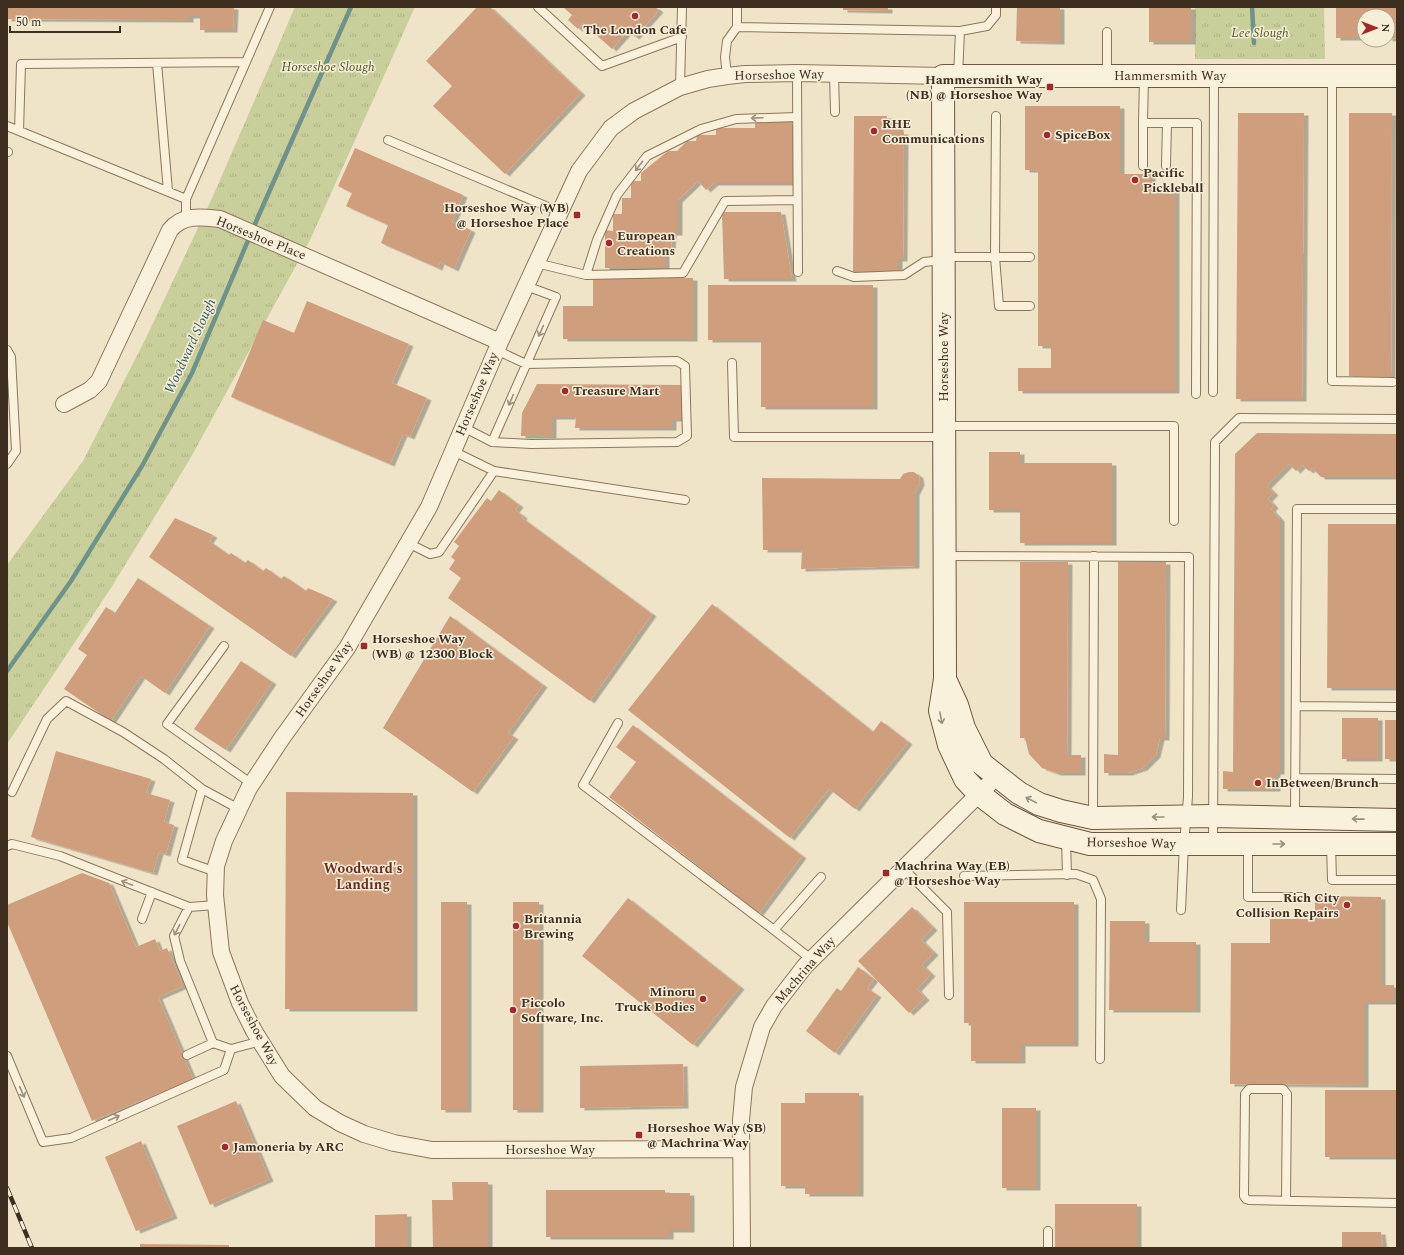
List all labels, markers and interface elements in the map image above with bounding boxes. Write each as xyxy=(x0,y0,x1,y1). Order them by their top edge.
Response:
scale bar xyxy=(10,8,120,34)
north arrow xyxy=(1356,8,1396,48)
marker: The London Cafe xyxy=(630,11,640,21)
text: 50 m xyxy=(16,13,41,32)
place label: The London Cafe xyxy=(583,20,687,40)
park label: Lee Slough xyxy=(1231,23,1289,43)
text: N xyxy=(1377,24,1394,33)
park label: Horseshoe Slough xyxy=(281,57,375,77)
street label: Horseshoe Way xyxy=(734,64,825,86)
street label: Hammersmith Way xyxy=(1114,66,1227,86)
place label: Hammersmith Way (NB) @ Horseshoe Way xyxy=(906,70,1043,105)
marker: Hammersmith Way (NB) @ Horseshoe Way xyxy=(1045,82,1055,92)
place label: RHE Communications xyxy=(882,114,985,149)
one-way arrow xyxy=(751,115,764,122)
place label: SpiceBox xyxy=(1055,125,1111,145)
marker: RHE Communications xyxy=(869,126,879,136)
marker: SpiceBox xyxy=(1042,130,1052,140)
one-way arrow xyxy=(635,160,644,171)
place label: Pacific Pickleball xyxy=(1143,163,1204,198)
marker: Pacific Pickleball xyxy=(1130,175,1140,185)
place label: Horseshoe Way (WB) @ Horseshoe Place xyxy=(444,198,569,233)
marker: Horseshoe Way (WB) @ Horseshoe Place xyxy=(572,210,582,220)
street label: Horseshoe Place xyxy=(213,211,309,265)
place label: European Creations xyxy=(617,226,675,261)
marker: European Creations xyxy=(604,238,614,248)
water label: Woodward Slough xyxy=(159,295,221,397)
street label: Horseshoe Way xyxy=(934,312,954,402)
one-way arrow xyxy=(537,324,544,336)
street label: Horseshoe Way xyxy=(450,348,504,439)
place label: Treasure Mart xyxy=(573,381,659,401)
marker: Treasure Mart xyxy=(560,386,570,396)
one-way arrow xyxy=(506,394,514,406)
place label: Horseshoe Way (WB) @ 12300 Block xyxy=(372,629,493,664)
street label: Horseshoe Way xyxy=(290,636,358,721)
marker: Horseshoe Way (WB) @ 12300 Block xyxy=(359,641,369,651)
one-way arrow xyxy=(937,711,945,724)
place label: InBetween/Brunch xyxy=(1266,773,1379,793)
marker: InBetween/Brunch xyxy=(1253,778,1263,788)
one-way arrow xyxy=(1025,795,1037,803)
one-way arrow xyxy=(1152,813,1165,821)
one-way arrow xyxy=(1352,815,1365,823)
street label: Horseshoe Way xyxy=(1086,832,1177,854)
one-way arrow xyxy=(1272,840,1285,848)
place label: Machrina Way (EB) @ Horseshoe Way xyxy=(894,856,1010,891)
district label: Woodward's Landing xyxy=(323,858,403,895)
marker: Machrina Way (EB) @ Horseshoe Way xyxy=(881,868,891,878)
one-way arrow xyxy=(121,878,133,886)
place label: Rich City Collision Repairs xyxy=(1236,888,1340,923)
marker: Rich City Collision Repairs xyxy=(1342,900,1352,910)
place label: Britannia Brewing xyxy=(524,909,582,944)
marker: Britannia Brewing xyxy=(511,921,521,931)
one-way arrow xyxy=(173,924,180,936)
street label: Machrina Way xyxy=(770,931,841,1008)
street label: Horseshoe Way xyxy=(224,981,284,1070)
place label: Minoru Truck Bodies xyxy=(615,982,695,1017)
place label: Piccolo Software, Inc. xyxy=(521,993,603,1028)
marker: Minoru Truck Bodies xyxy=(698,994,708,1004)
marker: Piccolo Software, Inc. xyxy=(508,1005,518,1015)
one-way arrow xyxy=(19,1085,26,1097)
one-way arrow xyxy=(107,1114,119,1121)
place label: Horseshoe Way (SB) @ Machrina Way xyxy=(647,1118,766,1153)
marker: Horseshoe Way (SB) @ Machrina Way xyxy=(634,1130,644,1140)
place label: Jamoneria by ARC xyxy=(233,1137,344,1157)
street label: Horseshoe Way xyxy=(505,1140,595,1160)
marker: Jamoneria by ARC xyxy=(220,1142,230,1152)

